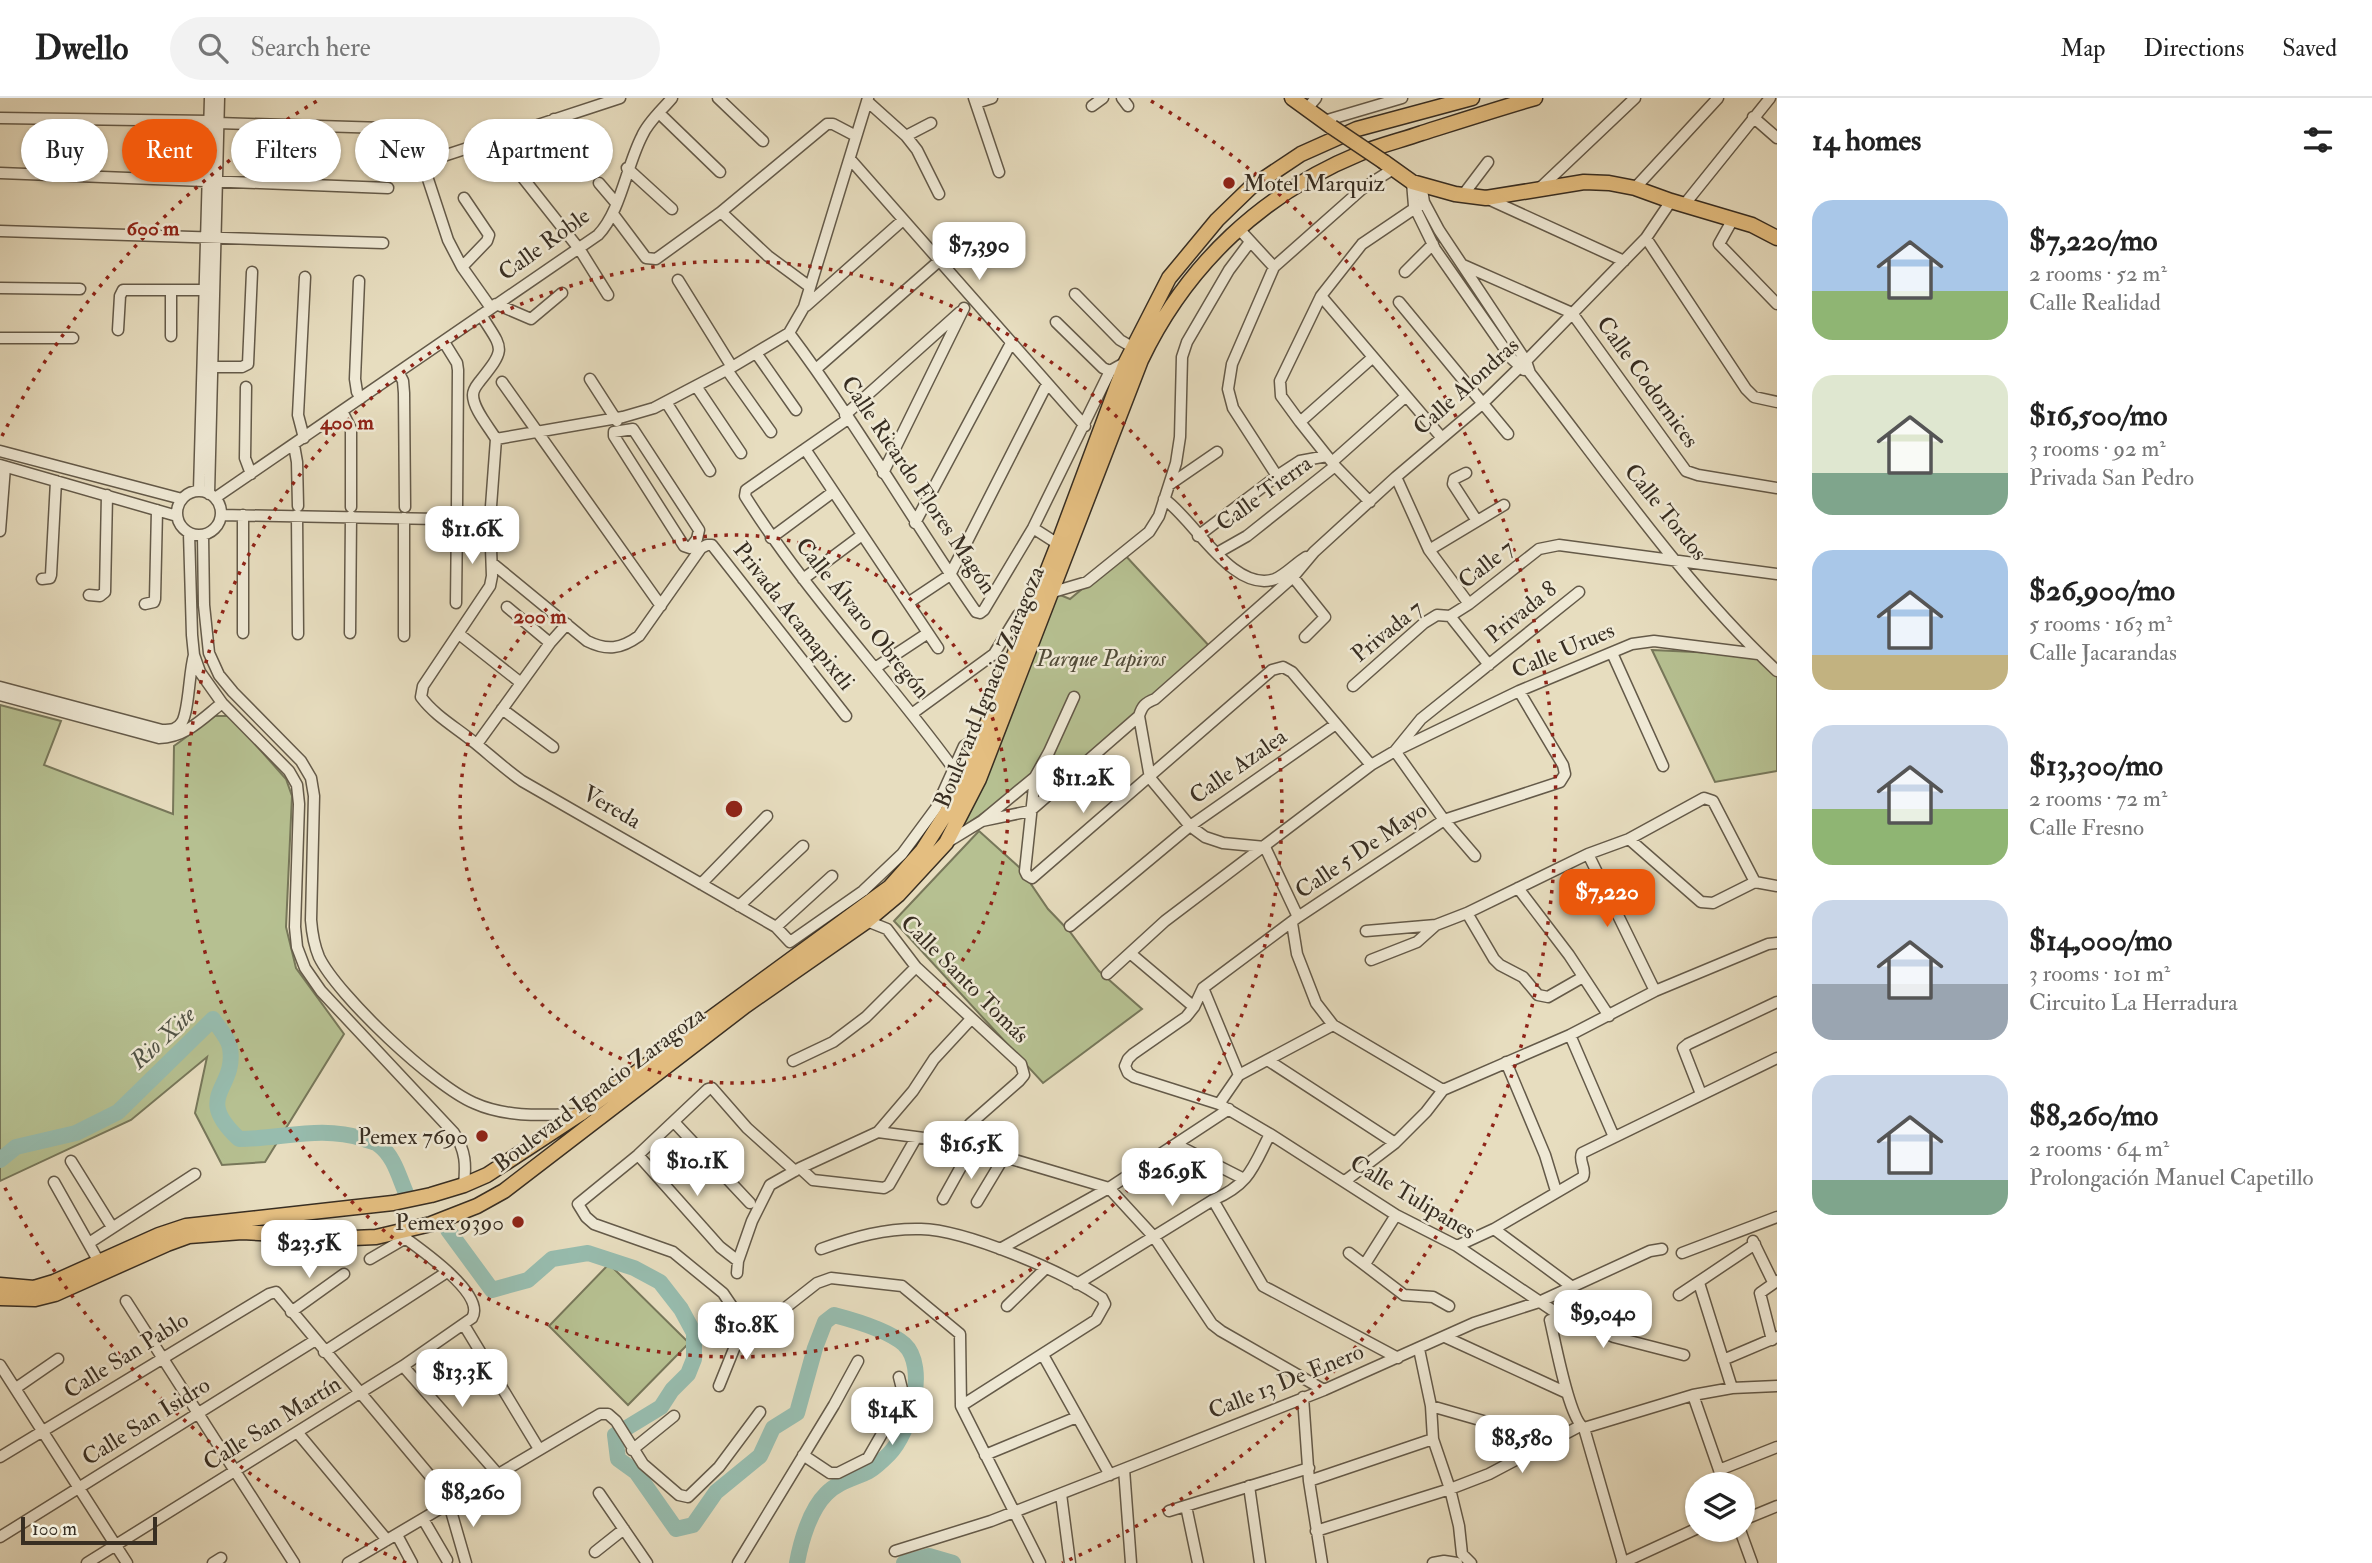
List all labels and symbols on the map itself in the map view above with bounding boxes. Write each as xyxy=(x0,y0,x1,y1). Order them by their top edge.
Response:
place label: Motel Marquiz xyxy=(1243,169,1385,198)
marker: Motel Marquiz xyxy=(1221,175,1237,191)
street label: Calle Roble xyxy=(493,201,596,287)
text: 600 m xyxy=(127,215,180,242)
pin: $7,390 xyxy=(922,222,1036,282)
street label: Calle Codornices xyxy=(1590,310,1706,454)
street label: Calle Alondras xyxy=(1407,331,1525,441)
street label: Calle Ricardo Flores Magón xyxy=(835,370,1003,600)
text: 400 m xyxy=(319,409,374,436)
street label: Calle Tierra xyxy=(1210,448,1318,537)
street label: Calle Tordos xyxy=(1618,458,1714,566)
pin: $11.6K xyxy=(415,506,529,566)
street label: Calle Álvaro Obregón xyxy=(789,532,937,704)
street label: Calle 7 xyxy=(1452,533,1520,595)
street label: Privada Acamapixtli xyxy=(726,536,861,697)
street label: Boulevard Ignacio Zaragoza xyxy=(927,561,1051,812)
street label: Privada 8 xyxy=(1479,574,1563,650)
street label: Privada 7 xyxy=(1346,593,1429,668)
text: 200 m xyxy=(514,603,567,630)
street label: Calle Urues xyxy=(1507,615,1619,685)
park label: Parque Papiros xyxy=(1035,644,1167,673)
street label: Calle Azalea xyxy=(1184,722,1293,810)
pin: $11.2K xyxy=(1026,756,1140,815)
street label: Vereda xyxy=(578,779,647,836)
street label: Calle 5 De Mayo xyxy=(1290,795,1432,905)
centre of rings xyxy=(722,797,746,821)
pin: $7,220 xyxy=(1550,870,1664,929)
street label: Calle Santo Tomás xyxy=(895,909,1035,1049)
water label: Rio Xite xyxy=(123,999,203,1077)
street label: Boulevard Ignacio Zaragoza xyxy=(487,999,711,1178)
place label: Pemex 7690 xyxy=(357,1122,468,1151)
pin: $16.5K xyxy=(914,1122,1028,1181)
marker: Pemex 7690 xyxy=(474,1128,490,1144)
pin: $10.1K xyxy=(640,1138,754,1198)
pin: $26.9K xyxy=(1115,1148,1229,1208)
street label: Calle Tulipanes xyxy=(1344,1148,1481,1247)
place label: Pemex 9390 xyxy=(395,1208,504,1237)
marker: Pemex 9390 xyxy=(510,1214,526,1230)
pin: $23.5K xyxy=(252,1220,366,1280)
pin: $9,040 xyxy=(1546,1290,1660,1350)
pin: $10.8K xyxy=(689,1302,803,1362)
street label: Calle San Pablo xyxy=(58,1305,194,1405)
street label: Calle 13 De Enero xyxy=(1204,1337,1368,1425)
pin: $13.3K xyxy=(405,1350,519,1409)
street label: Calle San Martín xyxy=(198,1369,346,1477)
street label: Calle San Isidro xyxy=(77,1370,215,1472)
pin: $14K xyxy=(851,1388,933,1447)
pin: $8,580 xyxy=(1465,1416,1579,1475)
pin: $8,260 xyxy=(416,1470,530,1529)
scale bar xyxy=(21,1514,158,1546)

